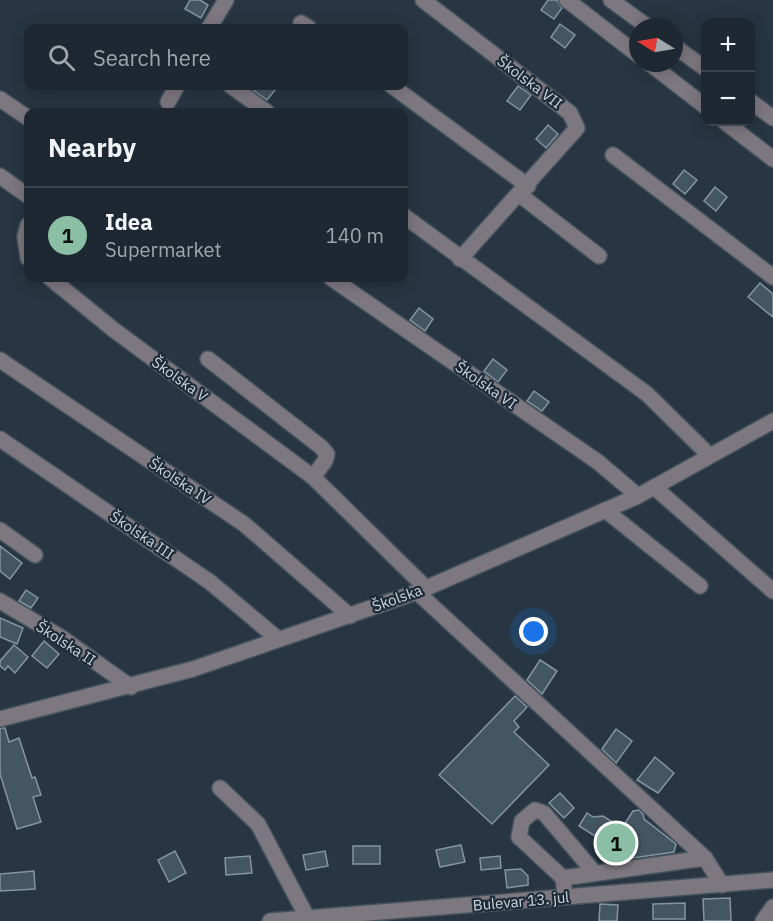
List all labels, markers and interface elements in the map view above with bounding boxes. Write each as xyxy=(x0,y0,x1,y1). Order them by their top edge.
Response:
north arrow xyxy=(629,18,683,72)
map controls xyxy=(701,18,755,126)
button: + xyxy=(701,18,755,72)
search box xyxy=(24,24,408,90)
icon: search xyxy=(45,41,78,74)
text: Search here xyxy=(93,43,211,72)
street label: Školska VII xyxy=(494,51,566,113)
button: − xyxy=(701,72,755,126)
text: Nearby xyxy=(48,130,136,164)
text: Idea xyxy=(105,207,153,236)
text: 1 xyxy=(62,222,74,249)
text: 140 m xyxy=(326,222,384,249)
text: Supermarket xyxy=(105,236,222,263)
street label: Školska V xyxy=(148,352,212,406)
street label: Školska VI xyxy=(452,357,520,413)
street label: Školska IV xyxy=(145,453,215,509)
street label: Školska III xyxy=(106,507,178,563)
street label: Školska xyxy=(369,580,425,616)
street label: Školska II xyxy=(33,617,99,669)
your location xyxy=(519,617,548,646)
pin: 1 xyxy=(596,820,636,866)
street label: Bulevar 13. jul xyxy=(472,887,570,915)

